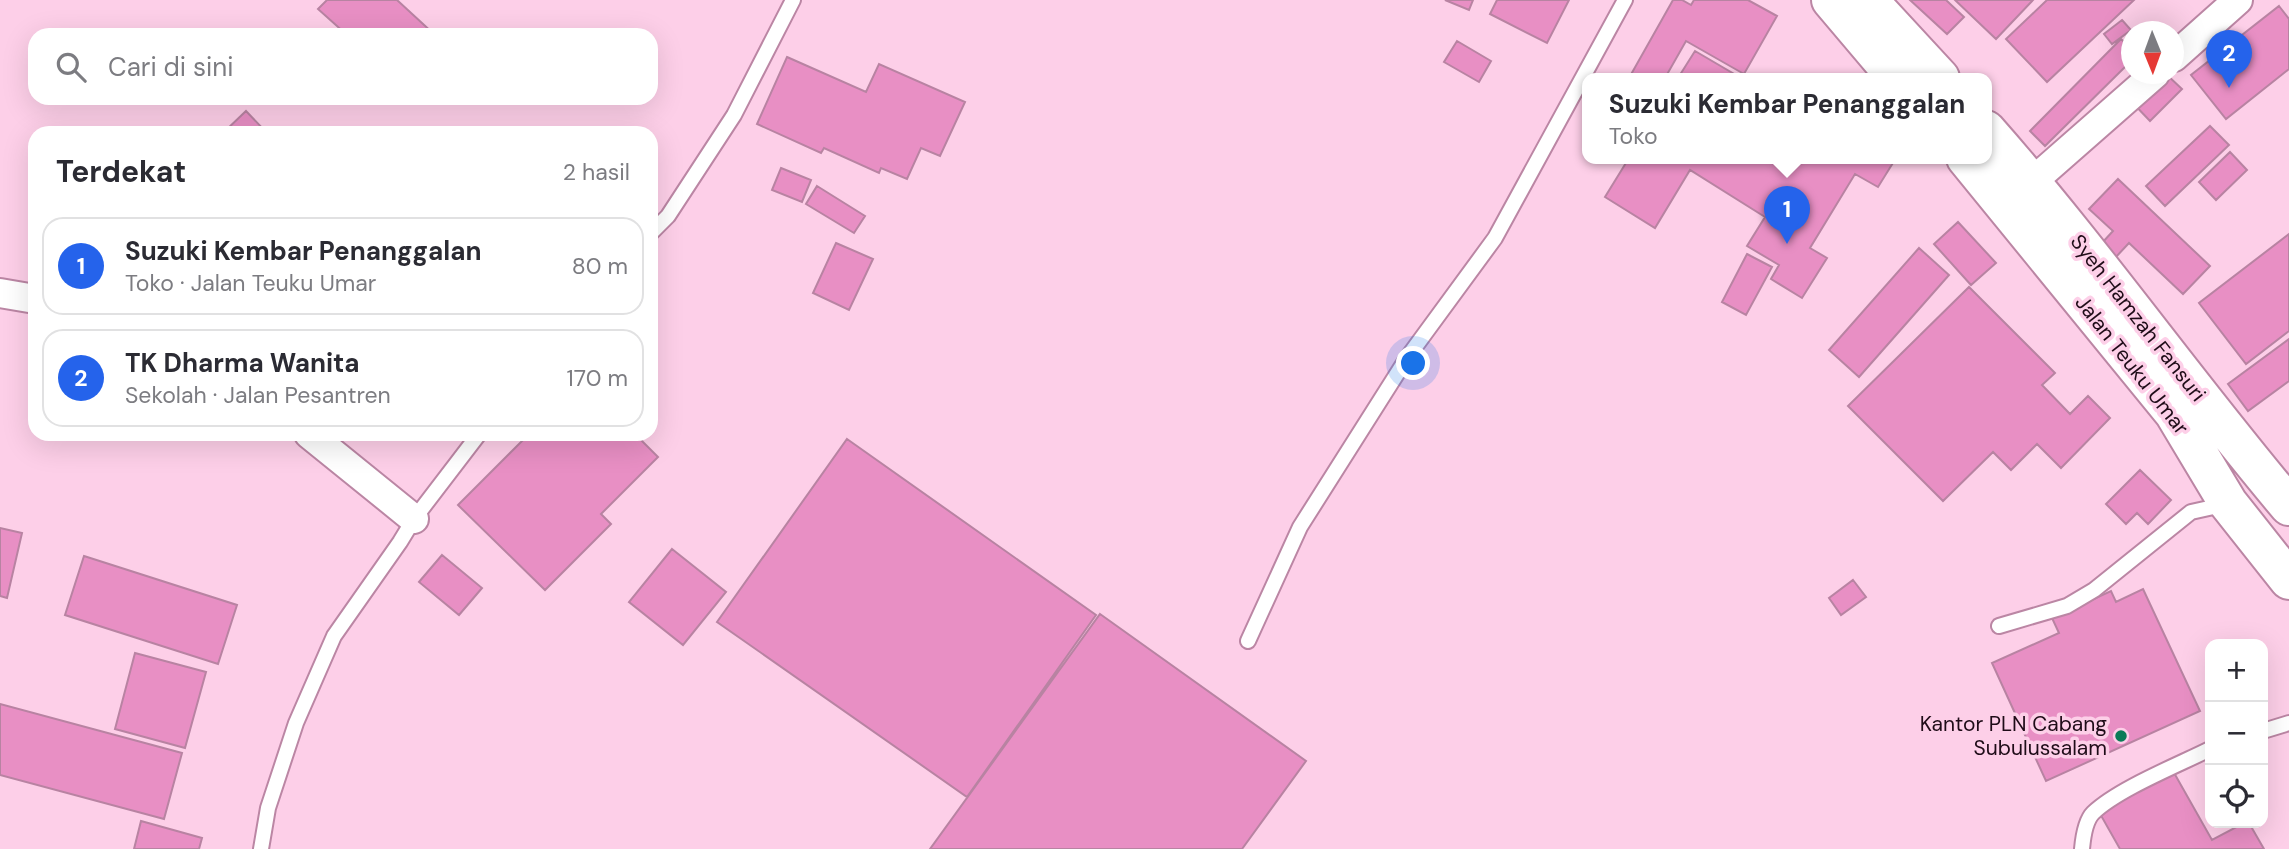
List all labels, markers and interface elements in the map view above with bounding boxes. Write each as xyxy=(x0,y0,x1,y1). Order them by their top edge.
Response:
north arrow xyxy=(2121,21,2184,84)
search box xyxy=(28,28,658,105)
pin: 2 xyxy=(2206,30,2252,88)
icon: search xyxy=(52,48,90,86)
text: Cari di sini xyxy=(108,50,233,84)
popup xyxy=(1582,73,1992,164)
text: Suzuki Kembar Penanggalan xyxy=(1609,87,1965,121)
text: Toko xyxy=(1609,121,1658,151)
text: Terdekat xyxy=(56,152,186,191)
text: 2 hasil xyxy=(563,157,630,187)
pin: 1 xyxy=(1764,186,1810,244)
street label: Syeh Hamzah Fansuri xyxy=(2064,229,2212,407)
text: Suzuki Kembar Penanggalan xyxy=(125,234,481,268)
text: 1 xyxy=(77,251,85,281)
text: 80 m xyxy=(572,251,628,281)
text: Toko · Jalan Teuku Umar xyxy=(125,268,376,298)
street label: Jalan Teuku Umar xyxy=(2069,290,2195,441)
text: TK Dharma Wanita xyxy=(125,346,360,380)
your location xyxy=(1396,346,1430,380)
text: 2 xyxy=(74,363,88,393)
text: 170 m xyxy=(567,363,628,393)
text: Sekolah · Jalan Pesantren xyxy=(125,380,391,410)
map controls xyxy=(2205,639,2268,828)
button: + xyxy=(2205,639,2268,702)
button: − xyxy=(2205,702,2268,765)
place label: Kantor PLN Cabang Subulussalam xyxy=(1920,710,2107,762)
marker: Kantor PLN Cabang Subulussalam xyxy=(2113,728,2129,744)
button: locate xyxy=(2205,765,2268,828)

